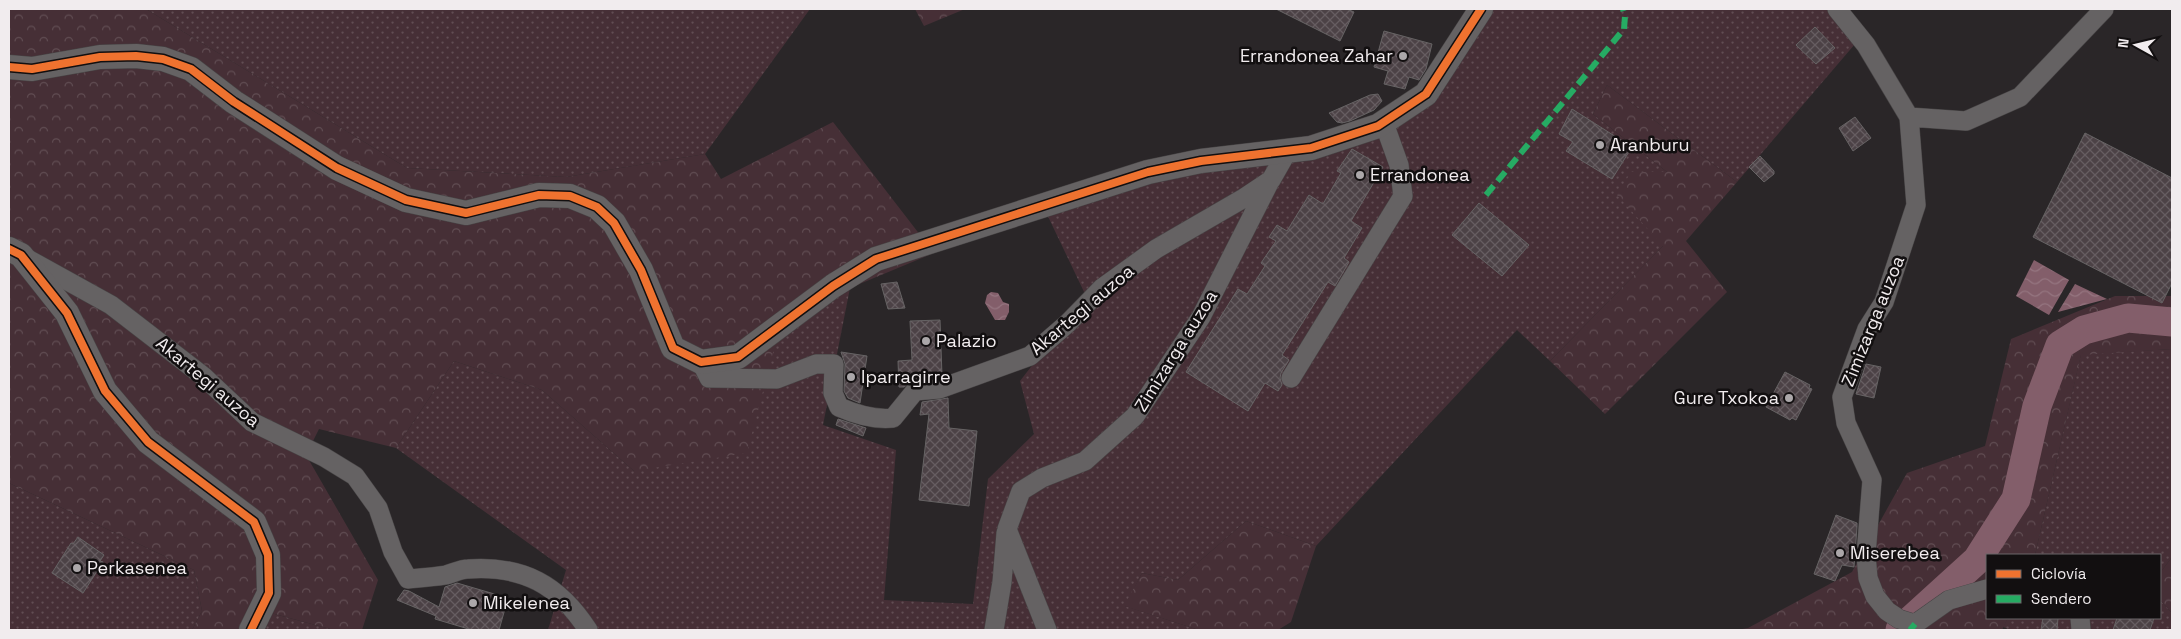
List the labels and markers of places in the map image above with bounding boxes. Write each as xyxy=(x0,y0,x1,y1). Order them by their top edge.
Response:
place label: Errandonea Zahar xyxy=(1240,44,1393,67)
marker: Errandonea Zahar xyxy=(1397,50,1409,62)
place label: Aranburu xyxy=(1610,133,1690,156)
marker: Aranburu xyxy=(1594,139,1606,151)
place label: Errandonea xyxy=(1370,163,1470,186)
marker: Errandonea xyxy=(1354,169,1366,181)
place label: Palazio xyxy=(936,329,997,352)
marker: Palazio xyxy=(920,335,932,347)
place label: Iparragirre xyxy=(861,365,951,388)
marker: Iparragirre xyxy=(845,371,857,383)
place label: Gure Txokoa xyxy=(1674,386,1779,409)
marker: Gure Txokoa xyxy=(1783,392,1795,404)
place label: Miserebea xyxy=(1850,541,1940,564)
marker: Miserebea xyxy=(1834,547,1846,559)
place label: Perkasenea xyxy=(87,556,187,579)
marker: Perkasenea xyxy=(71,562,83,574)
place label: Mikelenea xyxy=(483,591,570,614)
marker: Mikelenea xyxy=(467,597,479,609)

